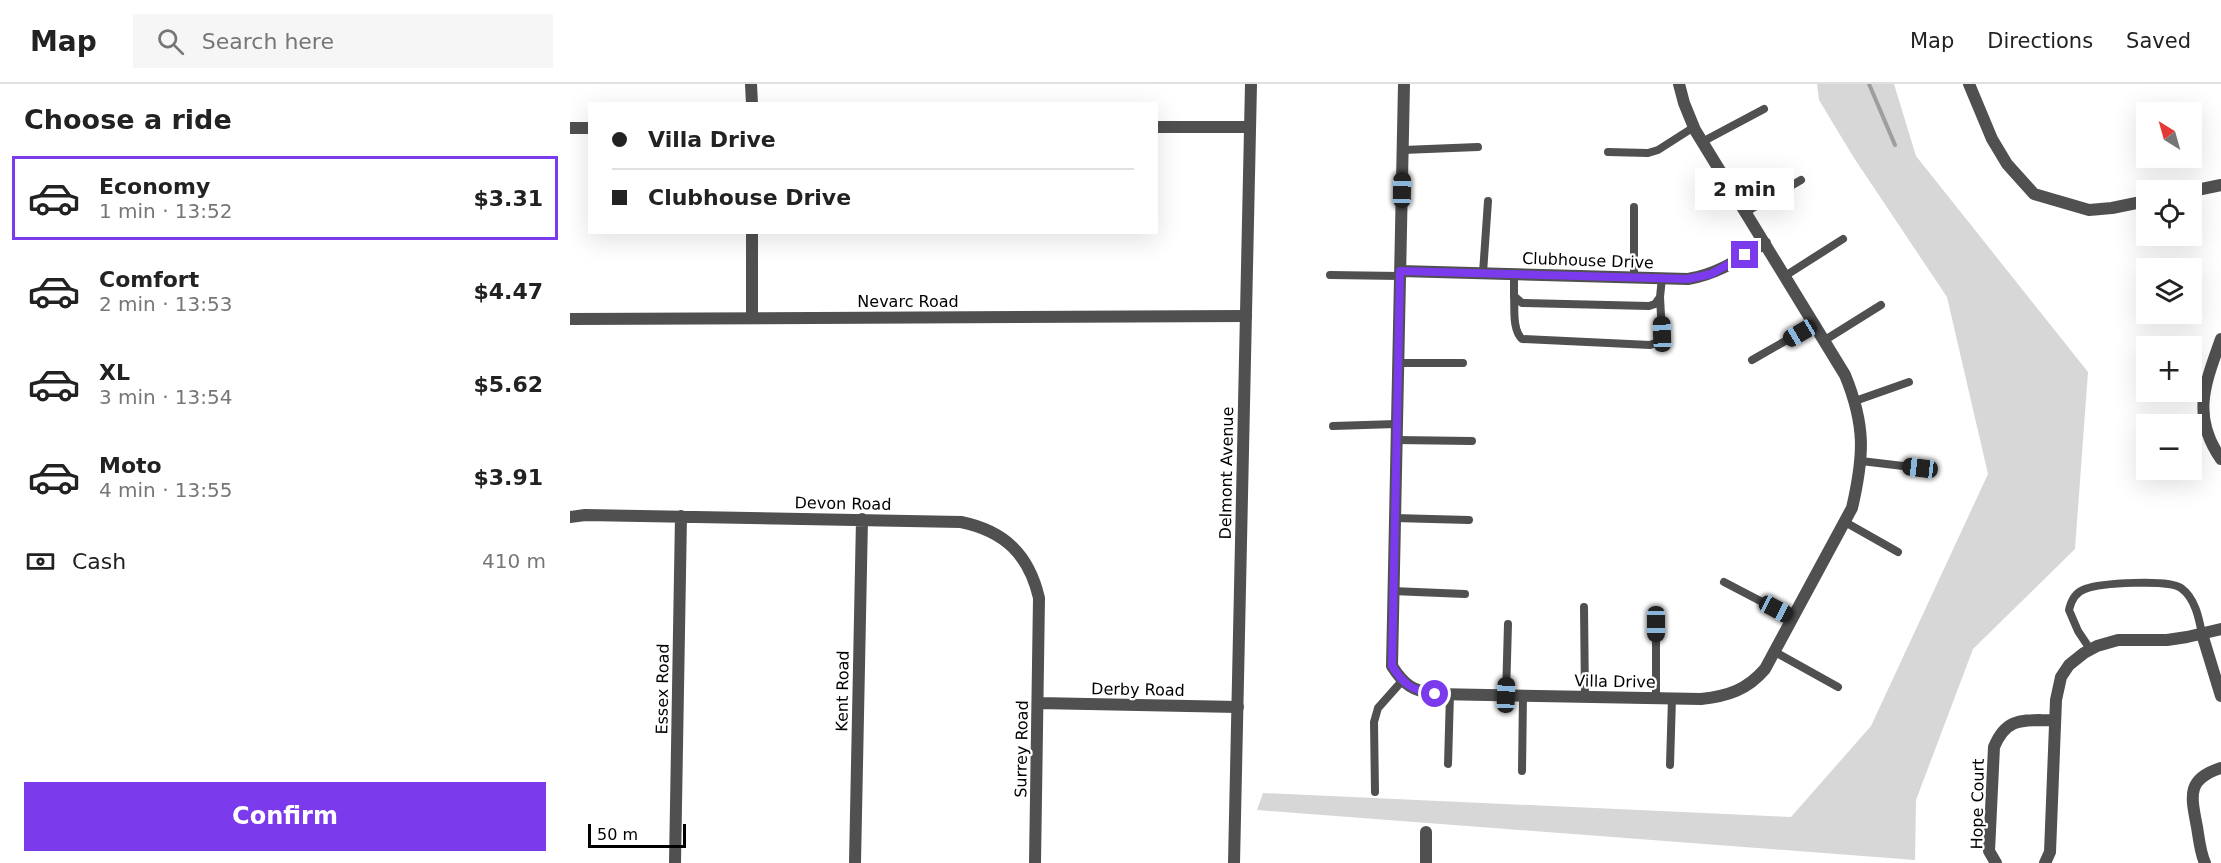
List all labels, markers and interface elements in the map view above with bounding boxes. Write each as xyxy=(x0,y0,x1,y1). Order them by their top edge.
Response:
search box xyxy=(133,14,553,68)
text: Map xyxy=(30,25,97,58)
icon: search xyxy=(154,25,187,58)
text: Search here xyxy=(202,29,334,54)
text: Map xyxy=(1910,29,1954,53)
text: Directions xyxy=(1987,29,2093,53)
text: Saved xyxy=(2126,29,2191,53)
north arrow xyxy=(2136,102,2202,168)
map controls xyxy=(2136,102,2202,480)
text: Choose a ride xyxy=(24,104,232,135)
text: Villa Drive xyxy=(648,127,776,152)
callout: 2 min xyxy=(1696,168,1794,210)
icon: car xyxy=(27,171,81,225)
car xyxy=(1393,172,1411,208)
text: Economy xyxy=(99,174,210,199)
text: 2 min xyxy=(1713,177,1776,201)
button: locate xyxy=(2136,180,2202,246)
text: Clubhouse Drive xyxy=(648,185,851,210)
text: $3.31 xyxy=(473,186,543,211)
text: 1 min · 13:52 xyxy=(99,199,233,223)
route end xyxy=(1731,241,1758,268)
street label: Clubhouse Drive xyxy=(1522,249,1654,272)
button: layers xyxy=(2136,258,2202,324)
icon: car xyxy=(27,264,81,318)
text: Comfort xyxy=(99,267,199,292)
text: $4.47 xyxy=(473,279,543,304)
text: 2 min · 13:53 xyxy=(99,292,233,316)
street label: Nevarc Road xyxy=(857,292,959,311)
car xyxy=(1652,316,1672,352)
car xyxy=(1780,316,1820,350)
button: + xyxy=(2136,336,2202,402)
icon: car xyxy=(27,357,81,411)
text: XL xyxy=(99,360,130,385)
text: $5.62 xyxy=(473,372,543,397)
text: 3 min · 13:54 xyxy=(99,385,233,409)
street label: Delmont Avenue xyxy=(1216,406,1237,540)
button: − xyxy=(2136,414,2202,480)
icon: car xyxy=(27,450,81,504)
text: Moto xyxy=(99,453,162,478)
car xyxy=(1901,457,1939,479)
text: $3.91 xyxy=(473,465,543,490)
text: 4 min · 13:55 xyxy=(99,478,233,502)
street label: Devon Road xyxy=(794,493,892,514)
icon: cash xyxy=(24,545,57,578)
text: Cash xyxy=(72,549,126,574)
text: 410 m xyxy=(482,549,546,573)
car xyxy=(1756,593,1796,625)
car xyxy=(1647,606,1665,642)
street label: Essex Road xyxy=(652,643,673,735)
street label: Kent Road xyxy=(832,650,853,732)
street label: Villa Drive xyxy=(1574,671,1656,692)
car xyxy=(1496,677,1516,713)
street label: Derby Road xyxy=(1091,679,1185,700)
route start xyxy=(1421,680,1448,707)
street label: Surrey Road xyxy=(1011,700,1032,798)
street label: Hope Court xyxy=(1967,758,1988,850)
button: Confirm xyxy=(24,782,546,851)
scale bar xyxy=(588,821,686,848)
text: 50 m xyxy=(597,825,638,844)

